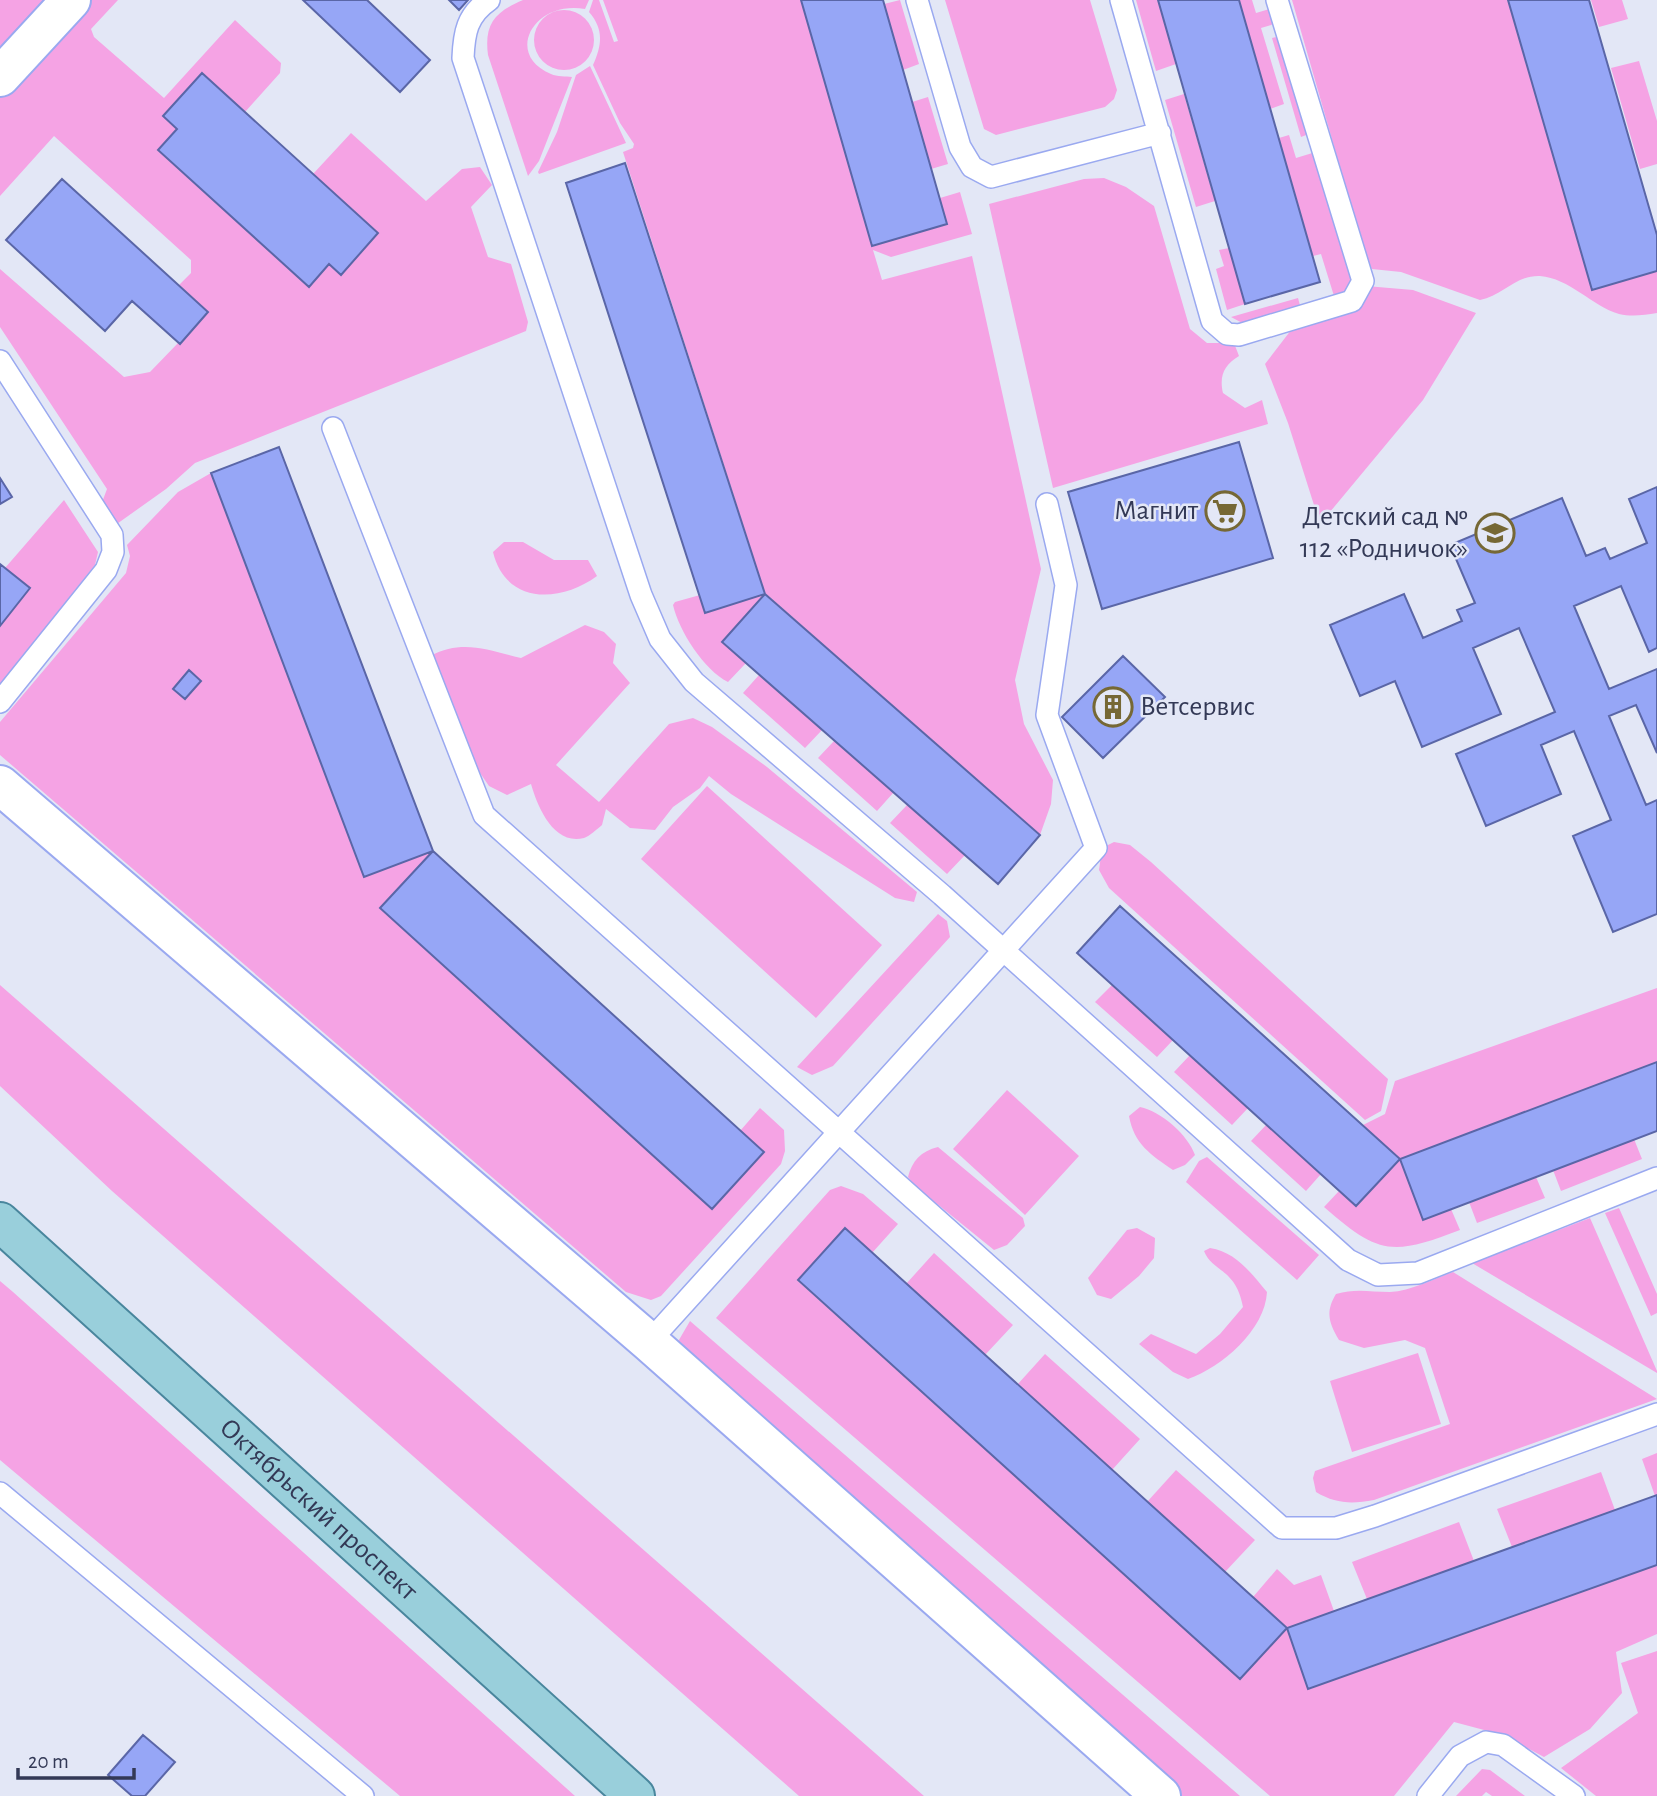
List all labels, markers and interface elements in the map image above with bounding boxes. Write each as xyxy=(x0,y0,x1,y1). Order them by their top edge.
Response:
supermarket icon: Магнит xyxy=(1204,490,1246,532)
place label: Магнит xyxy=(1114,497,1199,525)
place label: Детский сад № 112 «Родничок» xyxy=(1300,503,1468,563)
school or university icon: Детский сад № 112 «Родничок» xyxy=(1474,512,1516,554)
building icon: Ветсервис xyxy=(1092,686,1134,728)
place label: Ветсервис xyxy=(1140,693,1255,721)
street label: Октябрьский проспект xyxy=(214,1413,423,1606)
scale bar xyxy=(18,1736,133,1780)
text: 20 m xyxy=(28,1751,69,1772)

